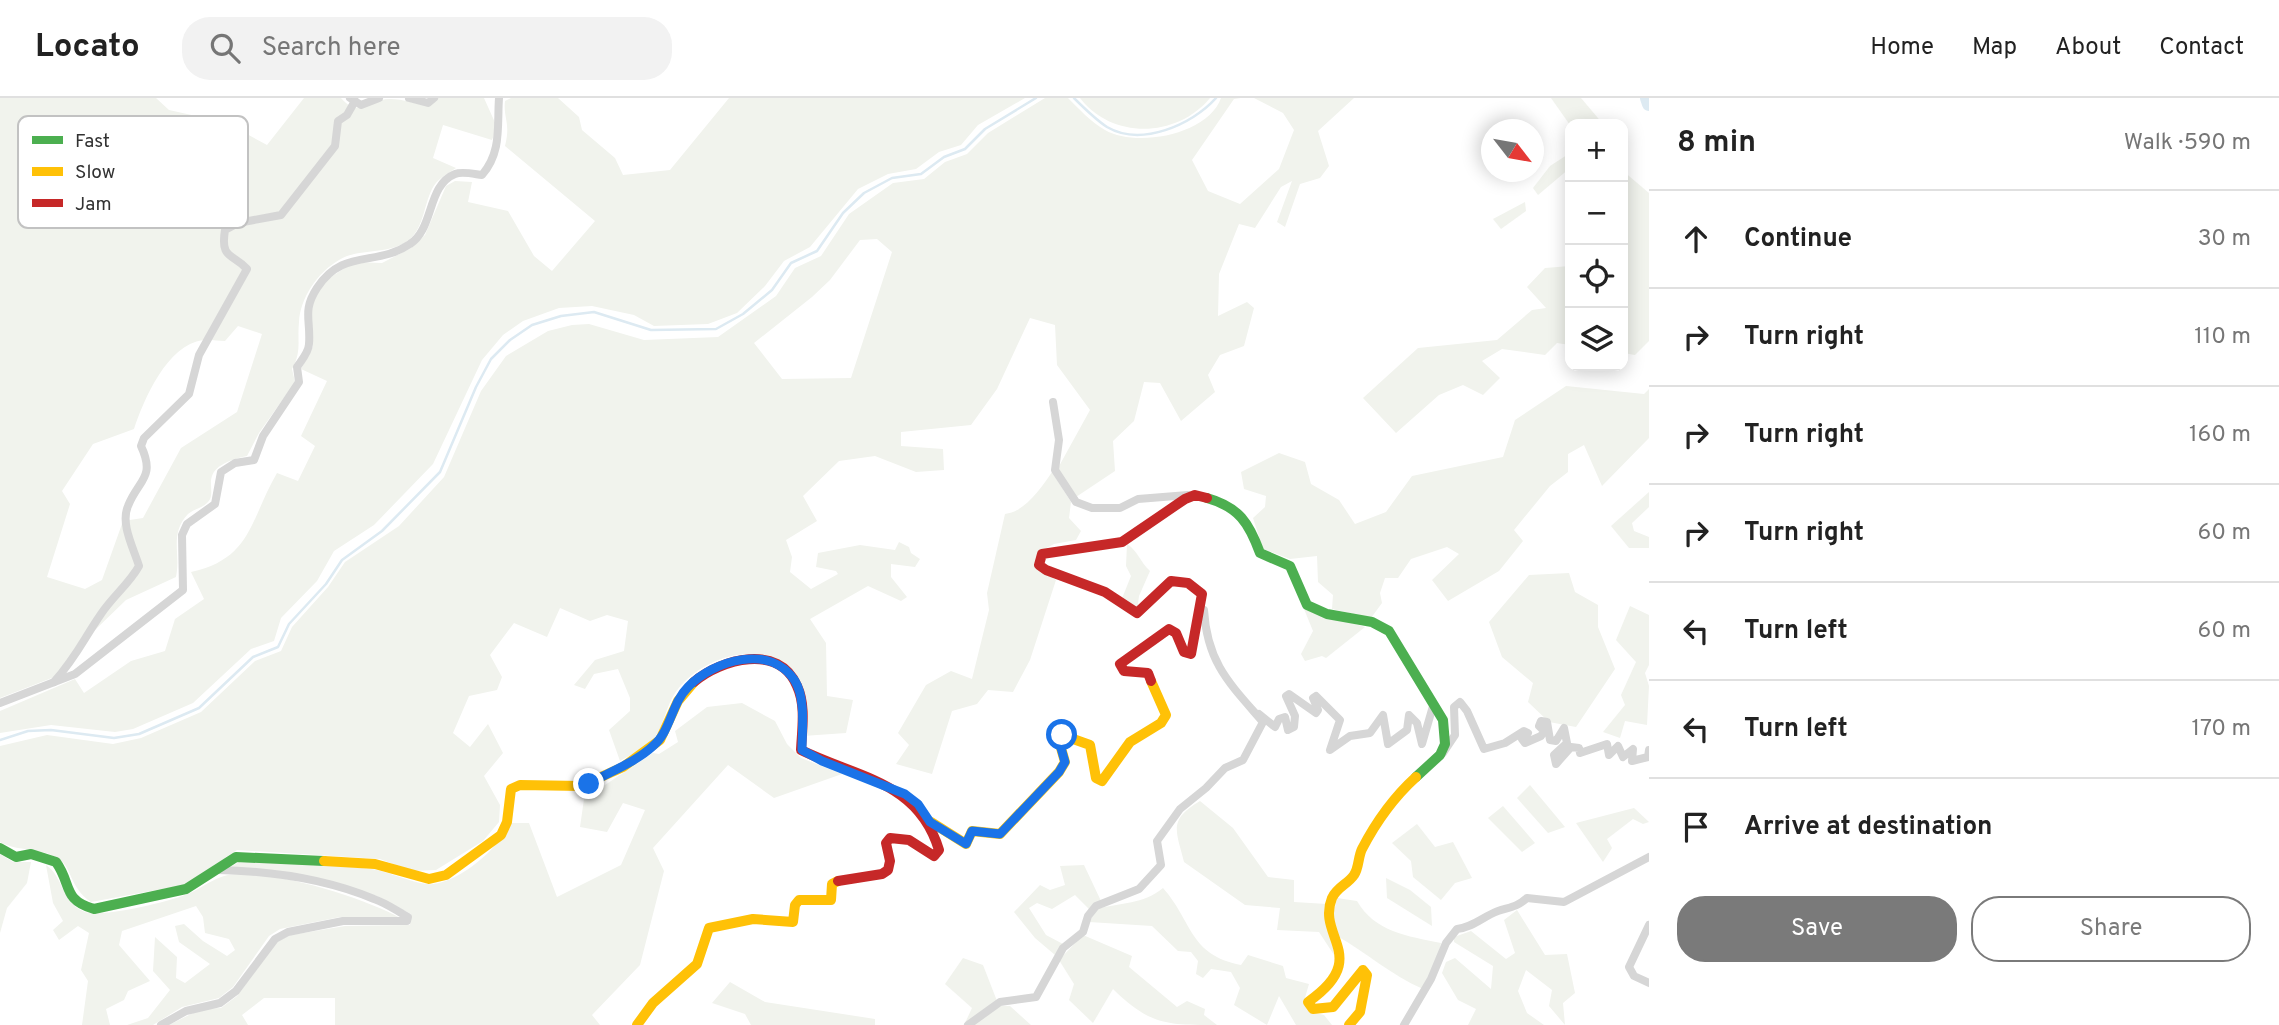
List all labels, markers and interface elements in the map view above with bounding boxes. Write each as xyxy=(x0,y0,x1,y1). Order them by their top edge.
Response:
search box xyxy=(182,17,672,80)
text: Locato xyxy=(35,27,140,69)
icon: search xyxy=(206,29,244,67)
text: Search here xyxy=(262,32,401,65)
text: Home xyxy=(1870,33,1934,63)
text: Map xyxy=(1972,33,2017,63)
text: About xyxy=(2055,33,2121,63)
text: Contact xyxy=(2159,33,2244,63)
legend xyxy=(18,116,248,228)
north arrow xyxy=(1481,119,1544,182)
map controls xyxy=(1565,119,1628,371)
button: + xyxy=(1565,119,1628,182)
text: 8 min xyxy=(1677,125,1756,162)
text: Walk · 590 m xyxy=(2124,129,2251,158)
text: Fast xyxy=(75,130,110,154)
text: Slow xyxy=(75,161,115,185)
button: − xyxy=(1565,182,1628,245)
text: Jam xyxy=(75,193,112,217)
icon: ahead xyxy=(1677,220,1715,258)
text: Continue xyxy=(1744,223,1852,256)
text: 30 m xyxy=(2198,225,2251,254)
button: locate xyxy=(1565,245,1628,308)
button: layers xyxy=(1565,308,1628,371)
icon: right xyxy=(1677,318,1715,356)
text: Turn right xyxy=(1744,321,1864,354)
text: 110 m xyxy=(2194,323,2251,352)
icon: right xyxy=(1677,416,1715,454)
text: Turn right xyxy=(1744,419,1864,452)
text: 160 m xyxy=(2189,421,2251,450)
icon: right xyxy=(1677,514,1715,552)
text: Turn right xyxy=(1744,517,1864,550)
text: 60 m xyxy=(2198,519,2251,548)
icon: left xyxy=(1677,612,1715,650)
text: Turn left xyxy=(1744,615,1848,648)
text: 60 m xyxy=(2198,617,2251,646)
icon: left xyxy=(1677,710,1715,748)
text: Turn left xyxy=(1744,713,1848,746)
text: 170 m xyxy=(2192,715,2251,744)
route start xyxy=(1046,719,1077,750)
route end xyxy=(573,768,604,799)
icon: arrive xyxy=(1677,808,1715,846)
text: Arrive at destination xyxy=(1744,811,1992,844)
button: Save xyxy=(1677,896,1957,962)
button: Share xyxy=(1971,896,2251,962)

